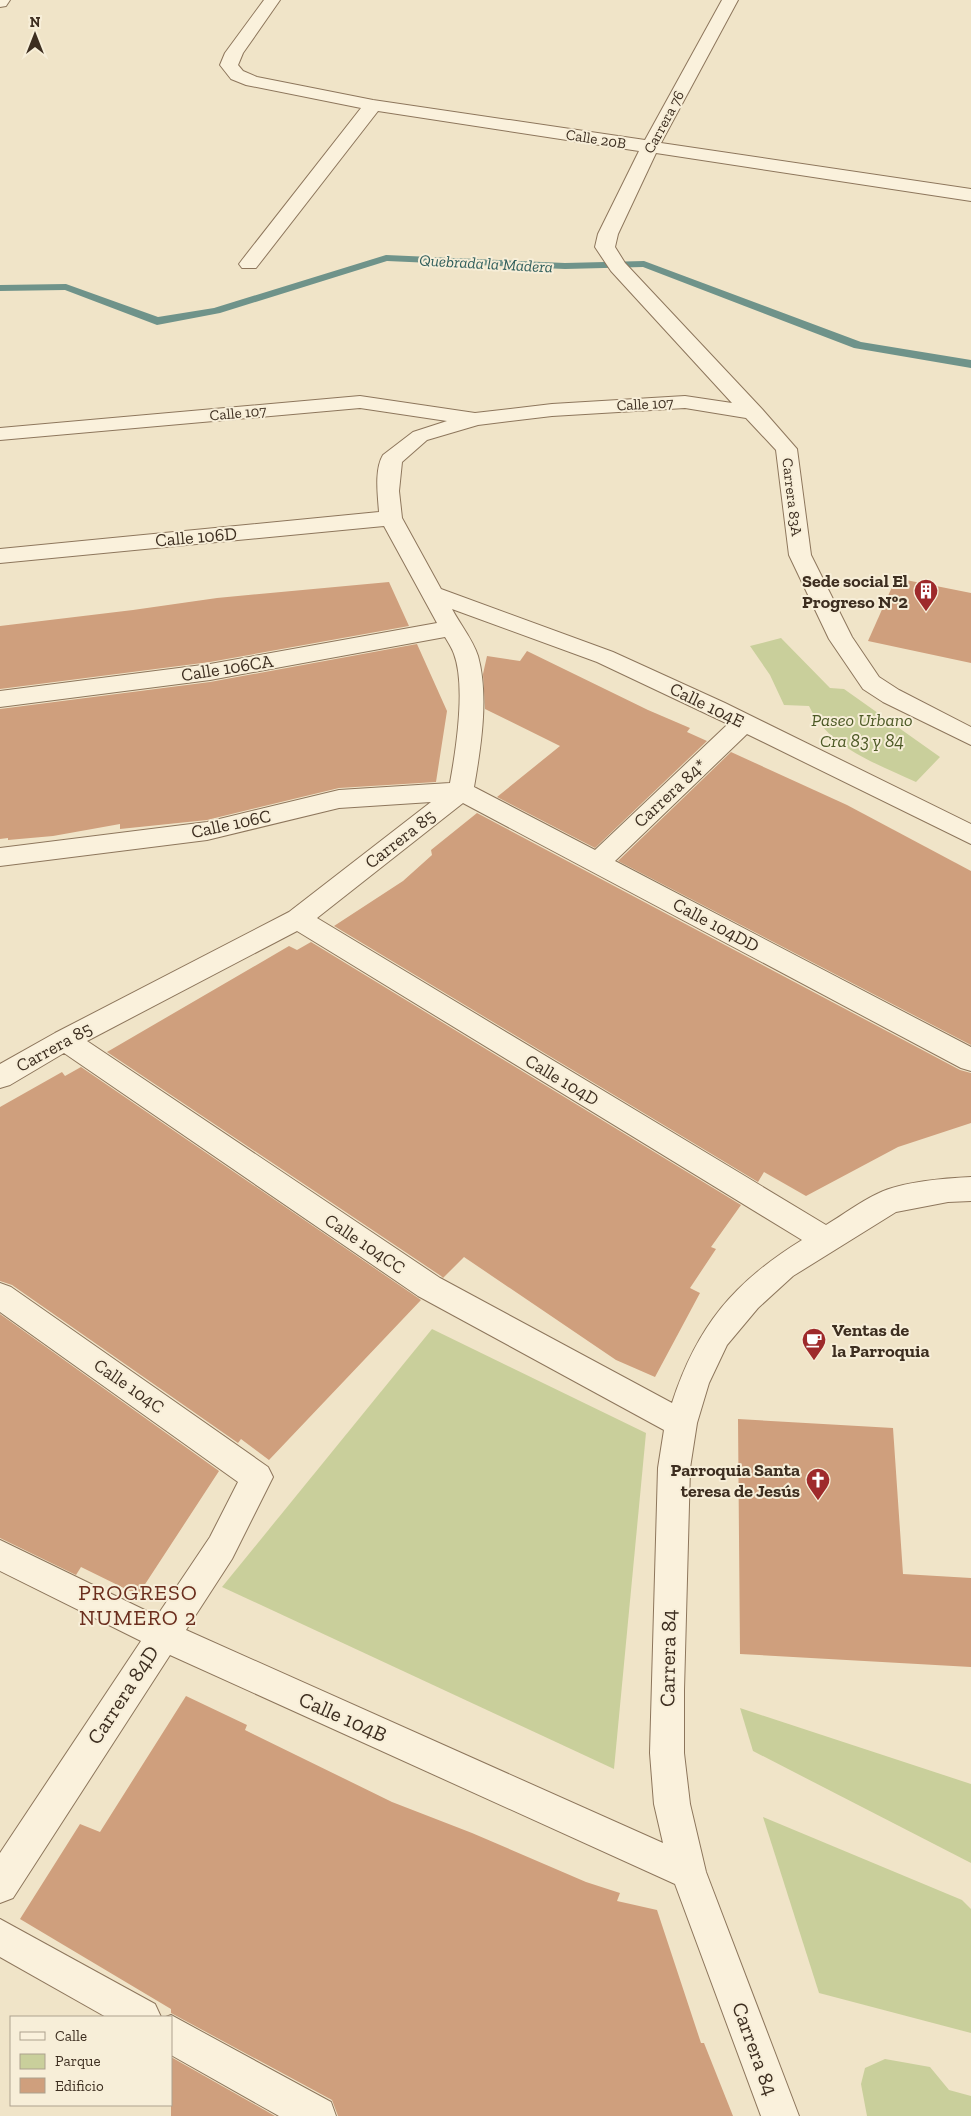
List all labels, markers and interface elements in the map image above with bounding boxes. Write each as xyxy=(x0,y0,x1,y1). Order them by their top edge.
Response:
north arrow xyxy=(10,10,60,60)
text: N xyxy=(30,14,41,31)
street label: Carrera 76 xyxy=(640,87,688,157)
street label: Calle 20B xyxy=(565,125,627,153)
water label: Quebrada la Madera xyxy=(419,251,553,276)
street label: Calle 107 xyxy=(616,394,674,414)
street label: Calle 107 xyxy=(209,402,267,424)
street label: Carrera 83A xyxy=(778,457,806,537)
street label: Calle 106D xyxy=(154,522,238,552)
place label: Sede social El Progreso N°2 xyxy=(802,570,908,613)
building icon: Sede social El Progreso N°2 xyxy=(913,578,939,612)
street label: Calle 106CA xyxy=(180,650,275,686)
street label: Calle 104E xyxy=(666,678,748,732)
park label: Paseo Urbano Cra 83 y 84 xyxy=(811,709,913,752)
street label: Carrera 84* xyxy=(629,754,711,832)
street label: Calle 106C xyxy=(189,805,273,843)
street label: Carrera 85 xyxy=(360,805,440,873)
street label: Calle 104DD xyxy=(669,893,763,957)
street label: Carrera 85 xyxy=(12,1017,96,1077)
street label: Calle 104D xyxy=(521,1049,603,1111)
street label: Calle 104CC xyxy=(320,1209,410,1279)
place label: Ventas de la Parroquia xyxy=(832,1319,930,1362)
cafe icon: Ventas de la Parroquia xyxy=(801,1327,827,1361)
street label: Calle 104C xyxy=(90,1354,168,1418)
place label: Parroquia Santa teresa de Jesús xyxy=(671,1459,800,1502)
church icon: Parroquia Santa teresa de Jesús xyxy=(805,1467,831,1501)
district label: PROGRESO NUMERO 2 xyxy=(78,1579,198,1631)
street label: Carrera 84 xyxy=(654,1609,681,1707)
street label: Carrera 84D xyxy=(81,1641,164,1749)
street label: Calle 104B xyxy=(295,1686,391,1747)
street label: Carrera 84 xyxy=(727,1999,784,2099)
legend xyxy=(10,2016,172,2106)
text: Calle xyxy=(55,2027,87,2045)
text: Parque xyxy=(55,2052,101,2070)
text: Edificio xyxy=(55,2077,104,2095)

